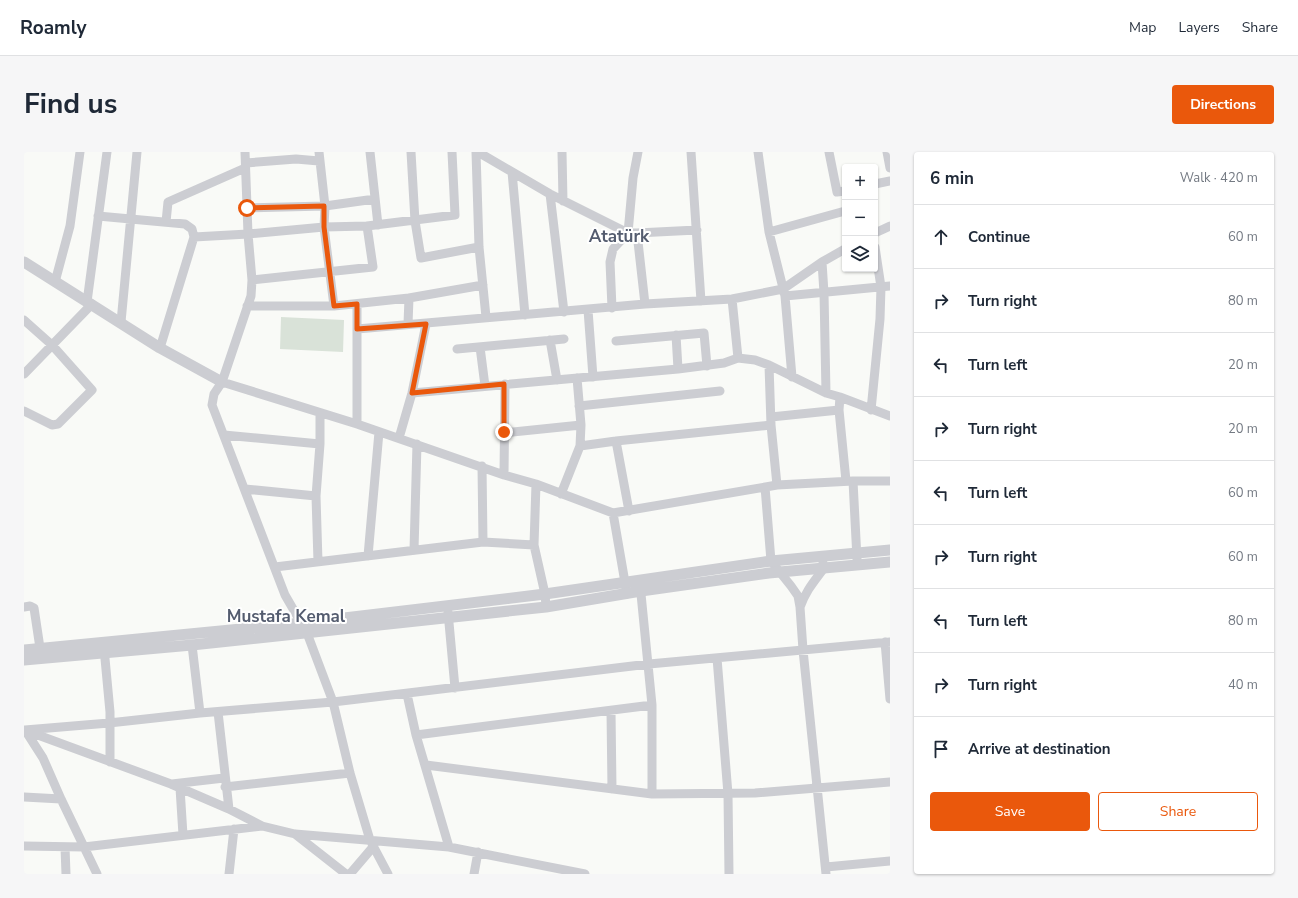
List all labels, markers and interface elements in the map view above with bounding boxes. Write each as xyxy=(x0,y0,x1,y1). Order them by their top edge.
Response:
text: Roamly xyxy=(20,15,87,41)
text: Map xyxy=(1129,18,1156,37)
text: Layers xyxy=(1178,18,1220,37)
text: Share xyxy=(1242,18,1278,37)
text: Find us xyxy=(24,85,118,123)
button: Directions xyxy=(1172,85,1274,124)
map controls xyxy=(842,164,878,272)
button: + xyxy=(842,164,878,200)
text: 6 min xyxy=(930,167,974,190)
text: Walk · 420 m xyxy=(1180,169,1258,187)
route start xyxy=(238,199,256,217)
button: − xyxy=(842,200,878,236)
district label: Atatürk xyxy=(589,225,650,248)
icon: ahead xyxy=(930,226,952,248)
text: Continue xyxy=(968,227,1030,247)
text: 60 m xyxy=(1228,228,1258,246)
button: layers xyxy=(842,236,878,272)
icon: right xyxy=(930,290,952,312)
text: Turn right xyxy=(968,291,1037,311)
text: 80 m xyxy=(1228,292,1258,310)
icon: left xyxy=(930,354,952,376)
text: Turn left xyxy=(968,355,1027,375)
text: 20 m xyxy=(1228,356,1258,374)
icon: right xyxy=(930,418,952,440)
text: Turn right xyxy=(968,419,1037,439)
text: 20 m xyxy=(1228,420,1258,438)
route end xyxy=(495,423,513,441)
icon: left xyxy=(930,482,952,504)
text: Turn left xyxy=(968,483,1027,503)
text: 60 m xyxy=(1228,484,1258,502)
icon: right xyxy=(930,546,952,568)
text: Turn right xyxy=(968,547,1037,567)
text: 60 m xyxy=(1228,548,1258,566)
district label: Mustafa Kemal xyxy=(227,605,346,628)
icon: left xyxy=(930,610,952,632)
text: Turn left xyxy=(968,611,1027,631)
text: 80 m xyxy=(1228,612,1258,630)
icon: right xyxy=(930,674,952,696)
text: Turn right xyxy=(968,675,1037,695)
text: 40 m xyxy=(1228,676,1258,694)
icon: arrive xyxy=(930,738,952,760)
text: Arrive at destination xyxy=(968,739,1111,759)
button: Save xyxy=(930,792,1090,831)
button: Share xyxy=(1098,792,1258,831)

